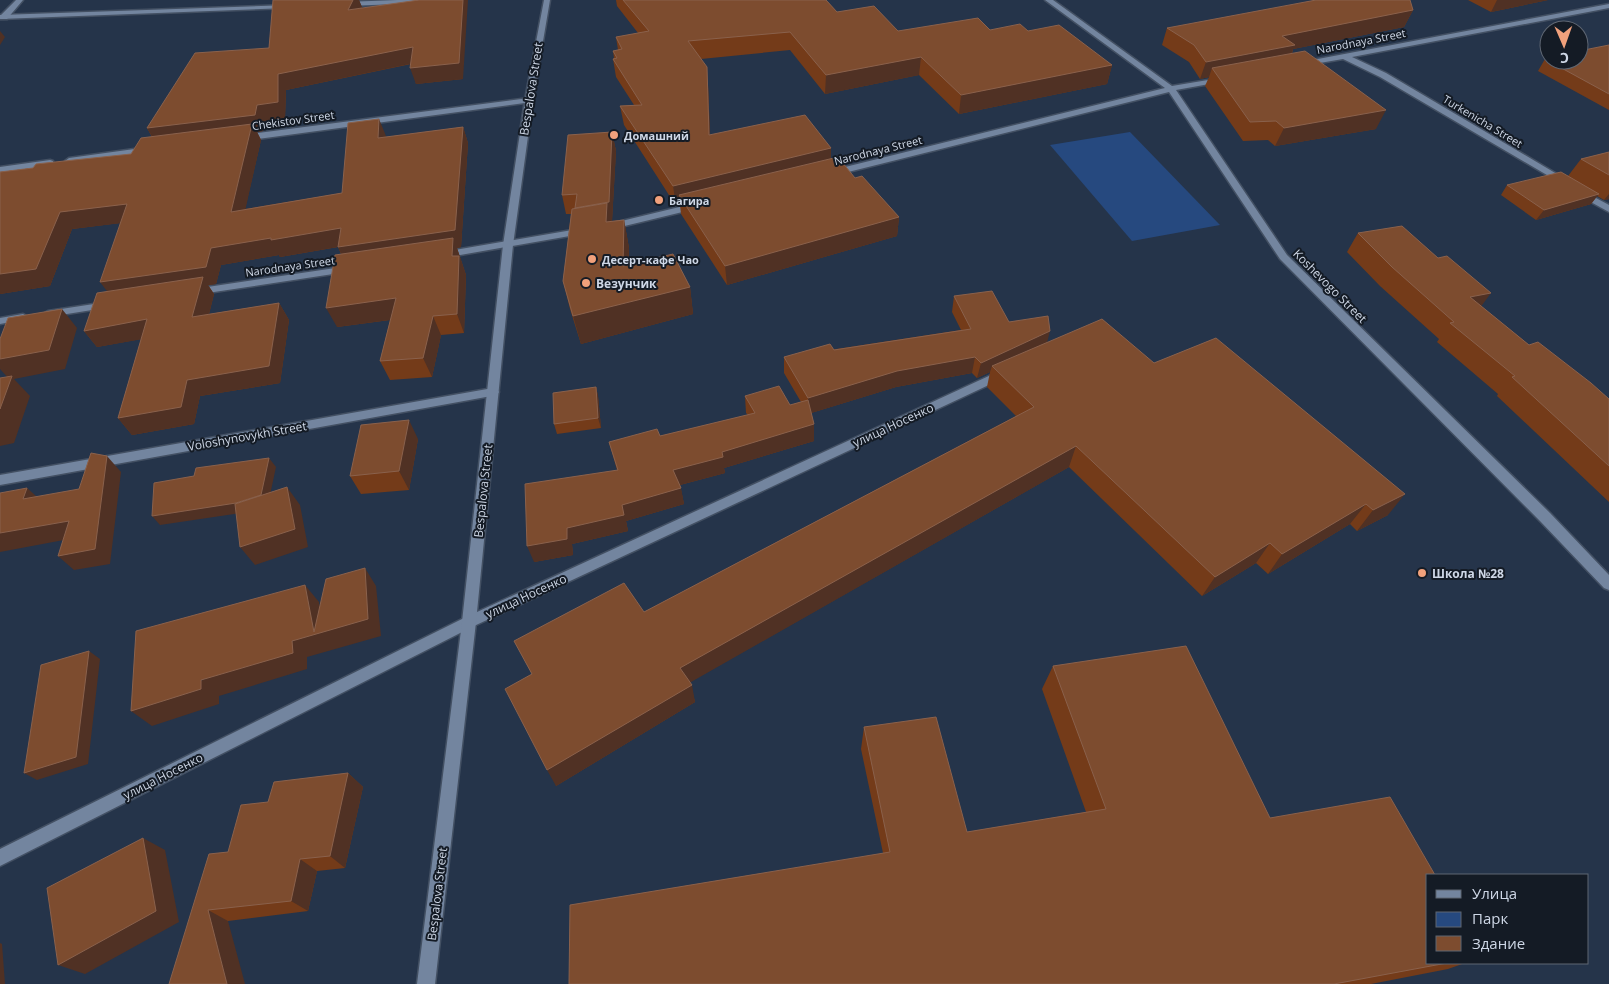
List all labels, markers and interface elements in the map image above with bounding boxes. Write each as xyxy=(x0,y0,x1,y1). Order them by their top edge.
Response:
north arrow xyxy=(1539,20,1589,70)
street label: Narodnaya Street xyxy=(1315,25,1407,57)
street label: Bespalova Street xyxy=(515,41,547,137)
text: С xyxy=(1560,49,1569,68)
street label: Turkenicha Street xyxy=(1440,91,1526,151)
street label: Chekistov Street xyxy=(251,107,335,133)
place label: Домашний xyxy=(624,128,689,143)
marker: Домашний xyxy=(608,129,620,141)
street label: Narodnaya Street xyxy=(832,132,924,168)
place label: Багира xyxy=(669,193,709,208)
marker: Багира xyxy=(653,194,665,206)
street label: Koshevogo Street xyxy=(1289,245,1371,327)
street label: Narodnaya Street xyxy=(244,252,336,280)
place label: Десерт-кафе Чао xyxy=(602,252,699,267)
marker: Десерт-кафе Чао xyxy=(586,253,598,265)
place label: Везунчик xyxy=(596,275,657,292)
marker: Везунчик xyxy=(580,277,592,289)
street label: улица Носенко xyxy=(850,399,936,451)
street label: Voloshynovykh Street xyxy=(186,417,308,455)
street label: Bespalova Street xyxy=(470,443,496,539)
place label: Школа №28 xyxy=(1432,565,1504,582)
marker: Школа №28 xyxy=(1416,567,1428,579)
street label: улица Носенко xyxy=(483,570,569,622)
street label: улица Носенко xyxy=(120,749,206,803)
street label: Bespalova Street xyxy=(423,846,451,942)
legend xyxy=(1426,874,1589,964)
text: Улица xyxy=(1472,883,1517,903)
text: Парк xyxy=(1472,908,1508,928)
text: Здание xyxy=(1472,933,1525,953)

